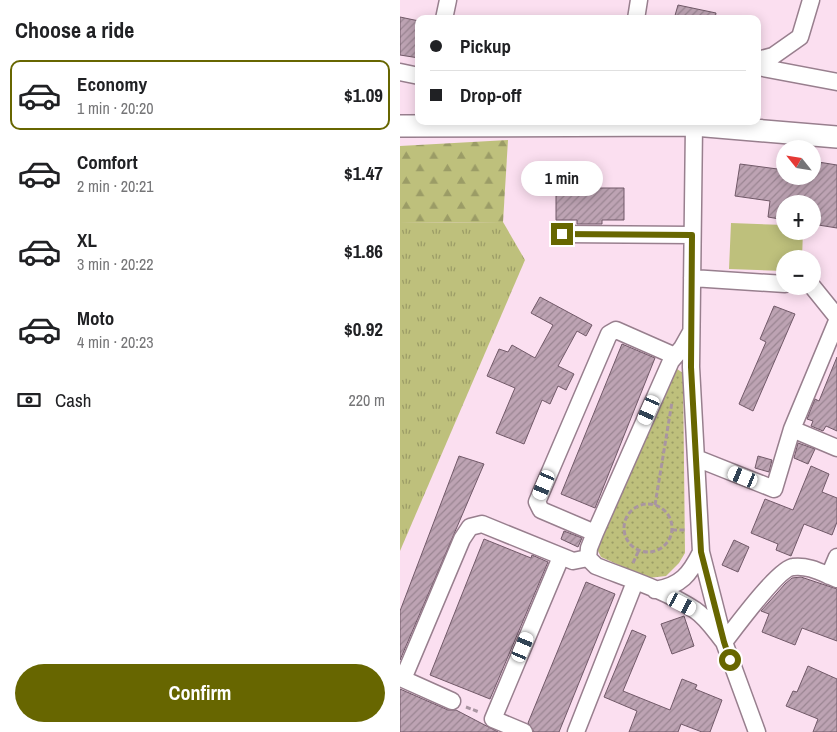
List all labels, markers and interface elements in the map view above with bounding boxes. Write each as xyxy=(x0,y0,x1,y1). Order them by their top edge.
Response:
text: Choose a ride xyxy=(15,15,134,45)
text: Pickup xyxy=(460,33,511,59)
text: Economy xyxy=(77,71,147,97)
icon: car xyxy=(17,73,62,118)
text: $1.09 xyxy=(344,82,383,108)
text: Drop-off xyxy=(460,82,521,108)
text: 1 min · 20:20 xyxy=(77,97,154,119)
north arrow xyxy=(776,140,821,185)
map controls xyxy=(776,140,821,295)
text: Comfort xyxy=(77,149,138,175)
icon: car xyxy=(17,151,62,196)
text: $1.47 xyxy=(344,160,383,186)
callout: 1 min xyxy=(521,162,603,196)
text: 1 min xyxy=(545,167,579,189)
text: 2 min · 20:21 xyxy=(77,175,154,197)
button: + xyxy=(776,195,821,240)
route end xyxy=(551,223,573,245)
text: XL xyxy=(77,227,97,253)
icon: car xyxy=(17,229,62,274)
text: $1.86 xyxy=(344,238,383,264)
button: − xyxy=(776,250,821,295)
text: 3 min · 20:22 xyxy=(77,253,154,275)
text: Moto xyxy=(77,305,114,331)
icon: car xyxy=(17,307,62,352)
text: $0.92 xyxy=(344,316,383,342)
text: 4 min · 20:23 xyxy=(77,331,154,353)
icon: cash xyxy=(15,386,43,414)
text: Cash xyxy=(55,387,91,413)
text: 220 m xyxy=(349,389,385,411)
car xyxy=(636,393,661,427)
car xyxy=(726,464,759,490)
car xyxy=(531,468,556,502)
car xyxy=(665,591,698,617)
car xyxy=(510,630,535,664)
route start xyxy=(719,649,741,671)
button: Confirm xyxy=(15,664,385,722)

